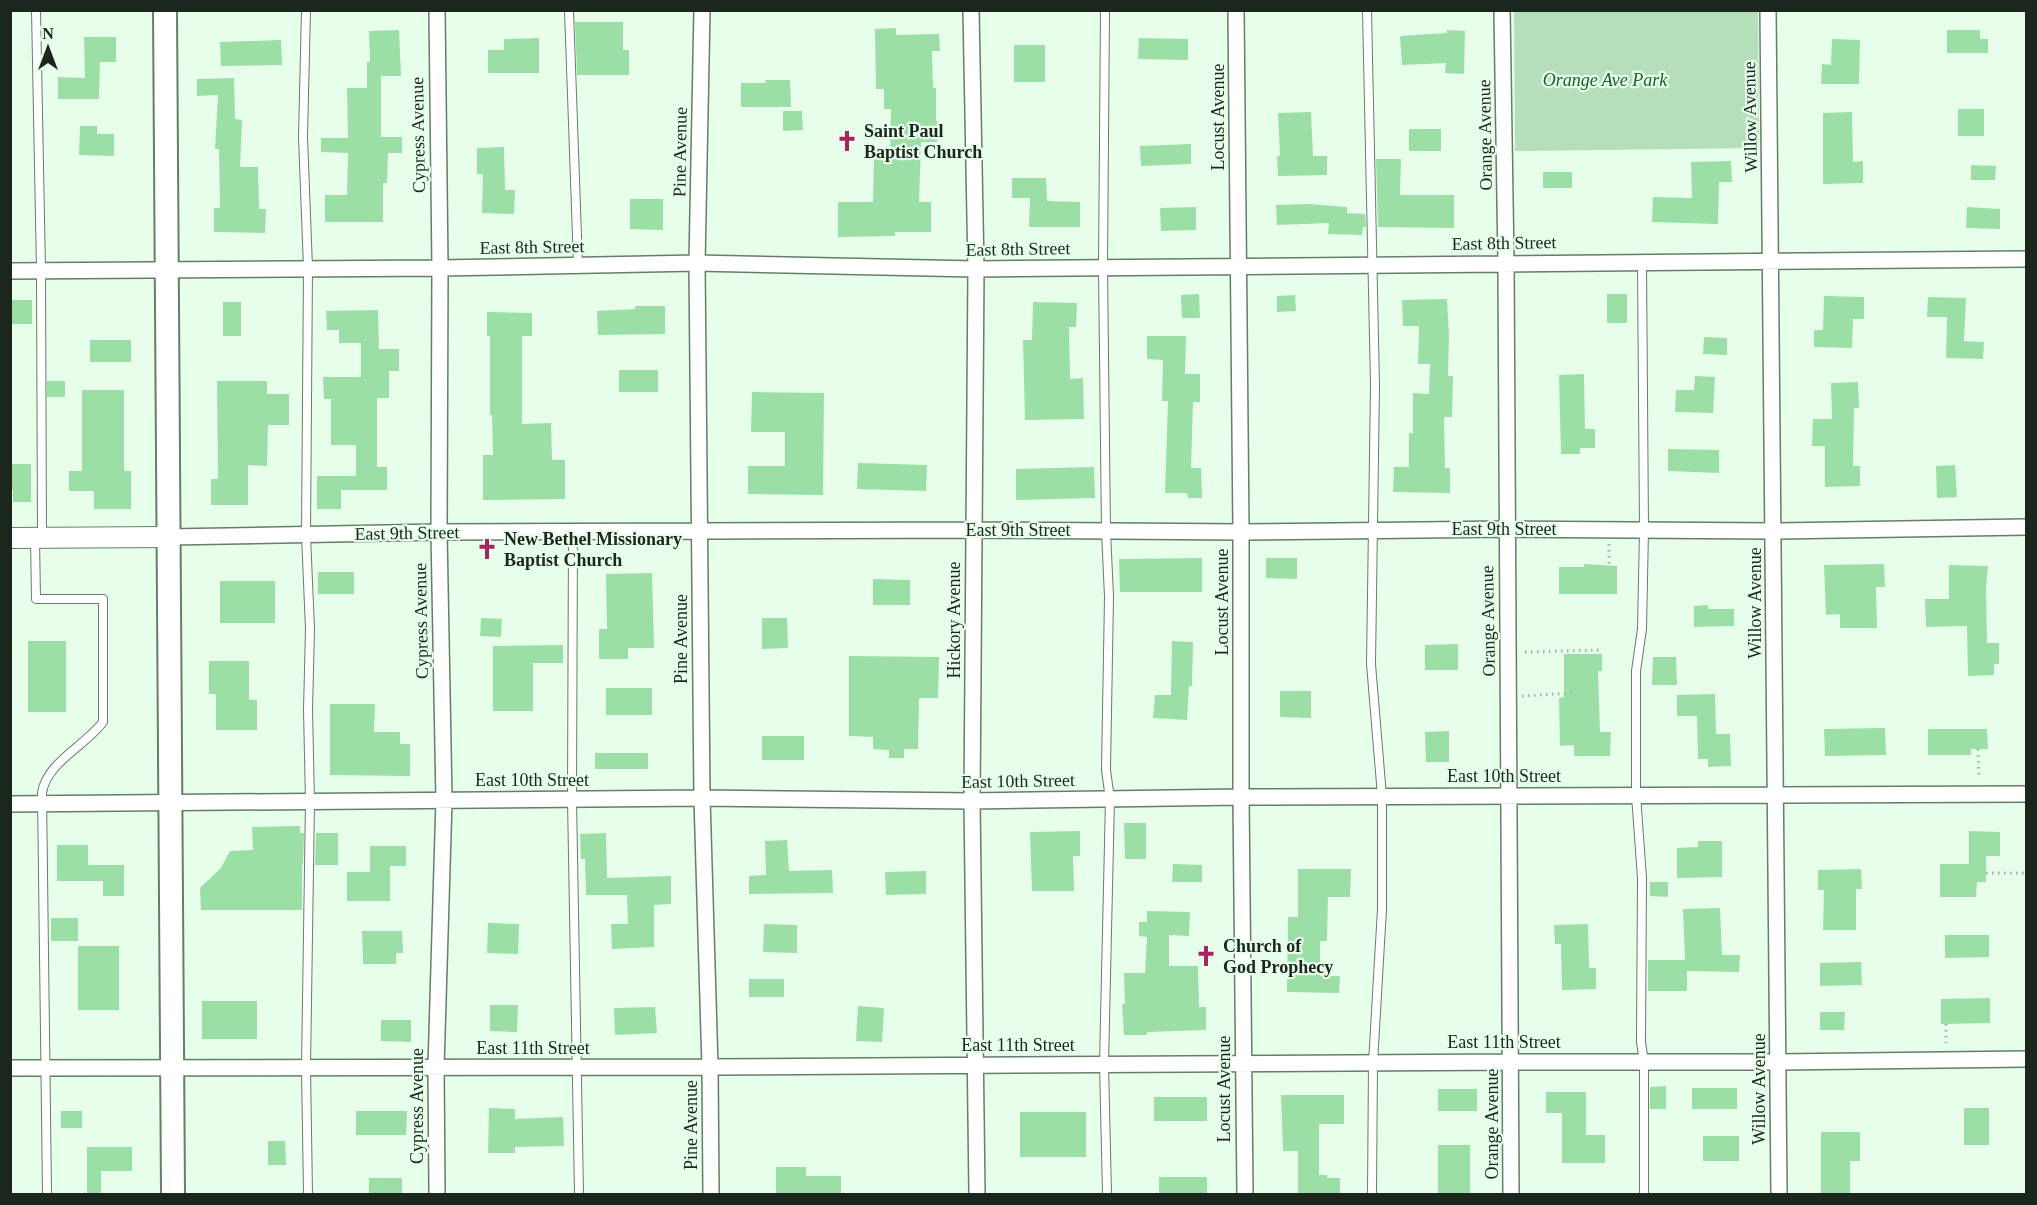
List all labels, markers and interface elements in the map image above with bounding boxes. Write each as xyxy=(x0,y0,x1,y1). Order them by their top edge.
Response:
north arrow xyxy=(18,18,78,78)
text: N xyxy=(42,25,54,42)
street label: Willow Avenue xyxy=(1739,61,1761,173)
street label: Locust Avenue xyxy=(1208,63,1228,171)
park label: Orange Ave Park xyxy=(1543,70,1668,90)
street label: Cypress Avenue xyxy=(407,77,429,193)
street label: Orange Avenue xyxy=(1474,79,1496,191)
street label: Pine Avenue xyxy=(669,107,691,197)
place label: Saint Paul Baptist Church xyxy=(864,121,982,162)
church icon: Saint Paul Baptist Church xyxy=(835,129,859,153)
street label: East 8th Street xyxy=(1451,232,1557,254)
street label: East 8th Street xyxy=(479,236,585,258)
street label: East 8th Street xyxy=(965,238,1071,260)
street label: East 9th Street xyxy=(1452,519,1556,539)
street label: East 9th Street xyxy=(966,520,1070,540)
street label: East 9th Street xyxy=(354,522,460,544)
place label: New Bethel Missionary Baptist Church xyxy=(504,529,682,570)
church icon: New Bethel Missionary Baptist Church xyxy=(475,537,499,561)
street label: Willow Avenue xyxy=(1745,547,1765,659)
street label: Locust Avenue xyxy=(1212,548,1232,656)
street label: Hickory Avenue xyxy=(944,561,964,679)
street label: Cypress Avenue xyxy=(410,563,432,679)
street label: Orange Avenue xyxy=(1477,565,1499,677)
street label: Pine Avenue xyxy=(671,594,691,684)
street label: East 10th Street xyxy=(1447,766,1561,786)
street label: East 10th Street xyxy=(475,770,589,790)
street label: East 10th Street xyxy=(961,770,1075,792)
place label: Church of God Prophecy xyxy=(1223,936,1333,977)
church icon: Church of God Prophecy xyxy=(1194,944,1218,968)
street label: East 11th Street xyxy=(1447,1032,1561,1052)
street label: Willow Avenue xyxy=(1749,1033,1769,1145)
street label: East 11th Street xyxy=(961,1035,1075,1055)
street label: Locust Avenue xyxy=(1214,1035,1234,1143)
street label: East 11th Street xyxy=(476,1038,590,1058)
street label: Cypress Avenue xyxy=(407,1048,427,1164)
street label: Orange Avenue xyxy=(1482,1068,1502,1180)
street label: Pine Avenue xyxy=(681,1080,701,1170)

